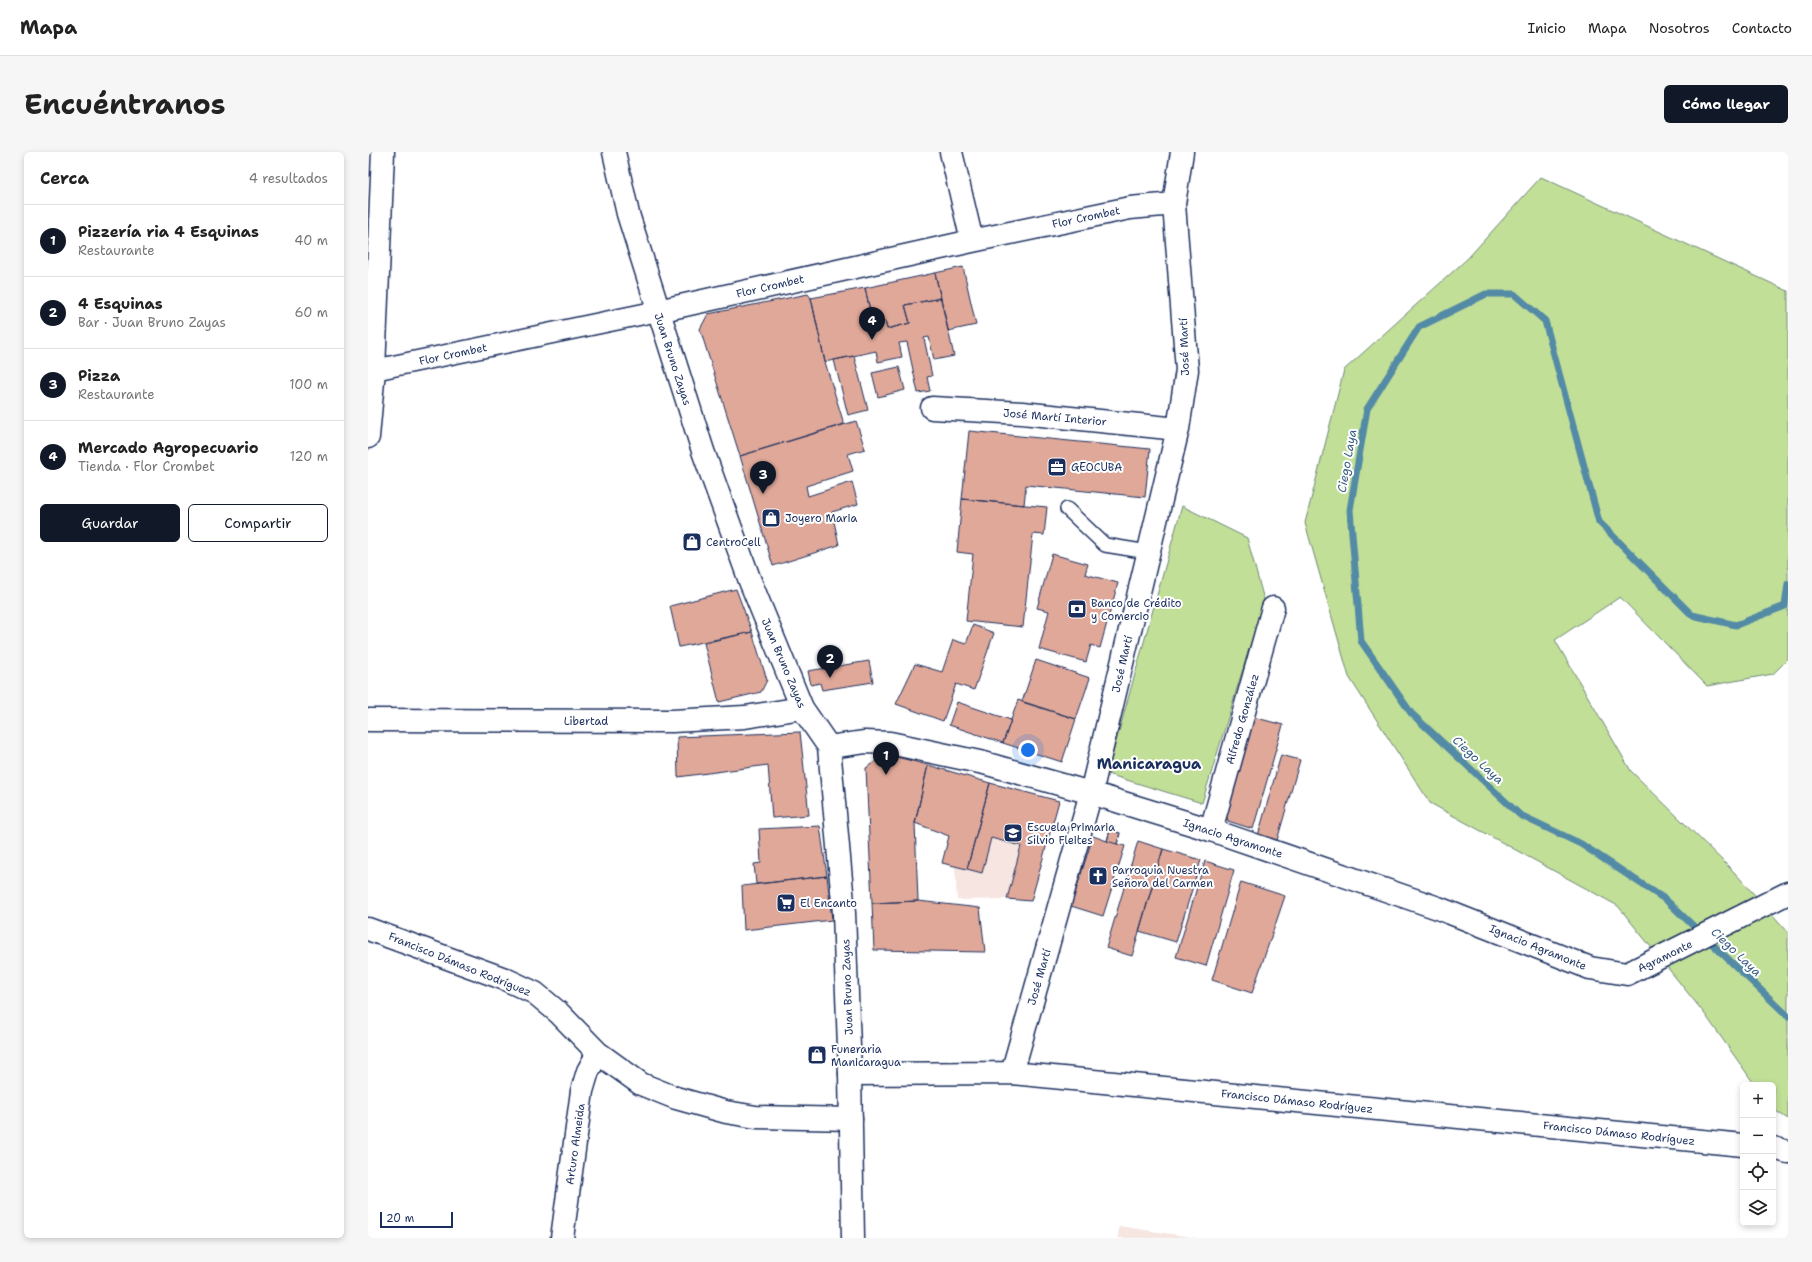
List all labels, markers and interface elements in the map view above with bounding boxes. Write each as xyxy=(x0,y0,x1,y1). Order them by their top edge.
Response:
text: Mapa xyxy=(20,15,77,40)
text: Inicio xyxy=(1528,19,1566,37)
text: Mapa xyxy=(1588,19,1627,37)
text: Nosotros xyxy=(1649,19,1710,37)
text: Contacto xyxy=(1732,19,1792,37)
text: Encuéntranos xyxy=(24,85,226,123)
button: Cómo llegar xyxy=(1664,85,1788,123)
text: Cerca xyxy=(40,167,89,189)
text: 4 resultados xyxy=(249,170,328,187)
street label: Flor Crombet xyxy=(1051,203,1122,232)
text: Pizzería ria 4 Esquinas xyxy=(78,222,259,242)
text: 1 xyxy=(50,232,56,249)
text: 40 m xyxy=(294,232,328,249)
text: Restaurante xyxy=(78,242,155,259)
street label: Flor Crombet xyxy=(735,271,806,302)
text: 4 Esquinas xyxy=(78,294,163,314)
text: 2 xyxy=(48,304,58,321)
text: 60 m xyxy=(295,304,328,321)
pin: 4 xyxy=(859,307,885,340)
street label: Juan Bruno Zayas xyxy=(651,311,695,407)
text: Bar · Juan Bruno Zayas xyxy=(78,314,226,331)
street label: José Martí xyxy=(1176,318,1193,376)
street label: Flor Crombet xyxy=(418,340,489,369)
text: Pizza xyxy=(78,366,120,386)
text: 3 xyxy=(48,376,58,393)
text: 100 m xyxy=(289,376,328,393)
text: Restaurante xyxy=(78,386,155,403)
street label: José Martí Interior xyxy=(1002,405,1108,430)
water label: Ciego Laya xyxy=(1334,428,1360,494)
text: Mercado Agropecuario xyxy=(78,438,259,458)
text: 4 xyxy=(48,448,58,465)
text: 120 m xyxy=(290,448,328,465)
office icon: GEOCUBA xyxy=(1046,456,1068,478)
text: Tienda · Flor Crombet xyxy=(78,458,215,475)
place label: GEOCUBA xyxy=(1071,460,1122,475)
pin: 3 xyxy=(750,461,776,494)
button: Guardar xyxy=(40,504,180,542)
button: Compartir xyxy=(188,504,328,542)
shop icon: Joyero Maria xyxy=(760,507,782,529)
place label: Joyero Maria xyxy=(785,511,857,526)
shop icon: CentroCell xyxy=(681,531,703,553)
place label: CentroCell xyxy=(706,535,761,550)
place label: Banco de Crédito y Comercio xyxy=(1091,596,1182,624)
bank icon: Banco de Crédito y Comercio xyxy=(1066,598,1088,620)
street label: Juan Bruno Zayas xyxy=(758,616,809,710)
street label: José Martí xyxy=(1109,634,1136,694)
pin: 2 xyxy=(817,645,843,678)
street label: Alfredo González xyxy=(1222,672,1263,766)
street label: Libertad xyxy=(564,714,608,729)
water label: Ciego Laya xyxy=(1449,732,1507,788)
your location xyxy=(1018,740,1038,760)
pin: 1 xyxy=(873,742,899,775)
district label: Manicaragua xyxy=(1097,754,1202,774)
street label: Ignacio Agramonte xyxy=(1181,815,1284,862)
place label: Escuela Primaria Silvio Fleites xyxy=(1027,820,1115,848)
school or university icon: Escuela Primaria Silvio Fleites xyxy=(1002,822,1024,844)
place label: Parroquia Nuestra Señora del Carmen xyxy=(1112,863,1213,891)
church icon: Parroquia Nuestra Señora del Carmen xyxy=(1087,865,1109,887)
supermarket icon: El Encanto xyxy=(775,892,797,914)
place label: El Encanto xyxy=(800,896,857,911)
street label: Ignacio Agramonte xyxy=(1487,921,1589,974)
water label: Ciego Laya xyxy=(1707,924,1765,980)
street label: Francisco Dámaso Rodríguez xyxy=(386,929,533,1000)
street label: Agramonte xyxy=(1635,937,1695,976)
street label: Juan Bruno Zayas xyxy=(838,939,857,1035)
street label: José Martí xyxy=(1024,947,1055,1007)
place label: Funeraria Manicaragua xyxy=(831,1042,901,1070)
shop icon: Funeraria Manicaragua xyxy=(806,1044,828,1066)
map controls xyxy=(1740,1082,1776,1226)
button: + xyxy=(1740,1082,1776,1118)
street label: Francisco Dámaso Rodríguez xyxy=(1220,1086,1374,1117)
street label: Arturo Almeida xyxy=(562,1102,589,1186)
street label: Francisco Dámaso Rodríguez xyxy=(1542,1118,1696,1149)
button: − xyxy=(1740,1118,1776,1154)
button: locate xyxy=(1740,1154,1776,1190)
button: layers xyxy=(1740,1190,1776,1226)
scale bar xyxy=(380,1210,453,1229)
text: 20 m xyxy=(386,1211,414,1226)

